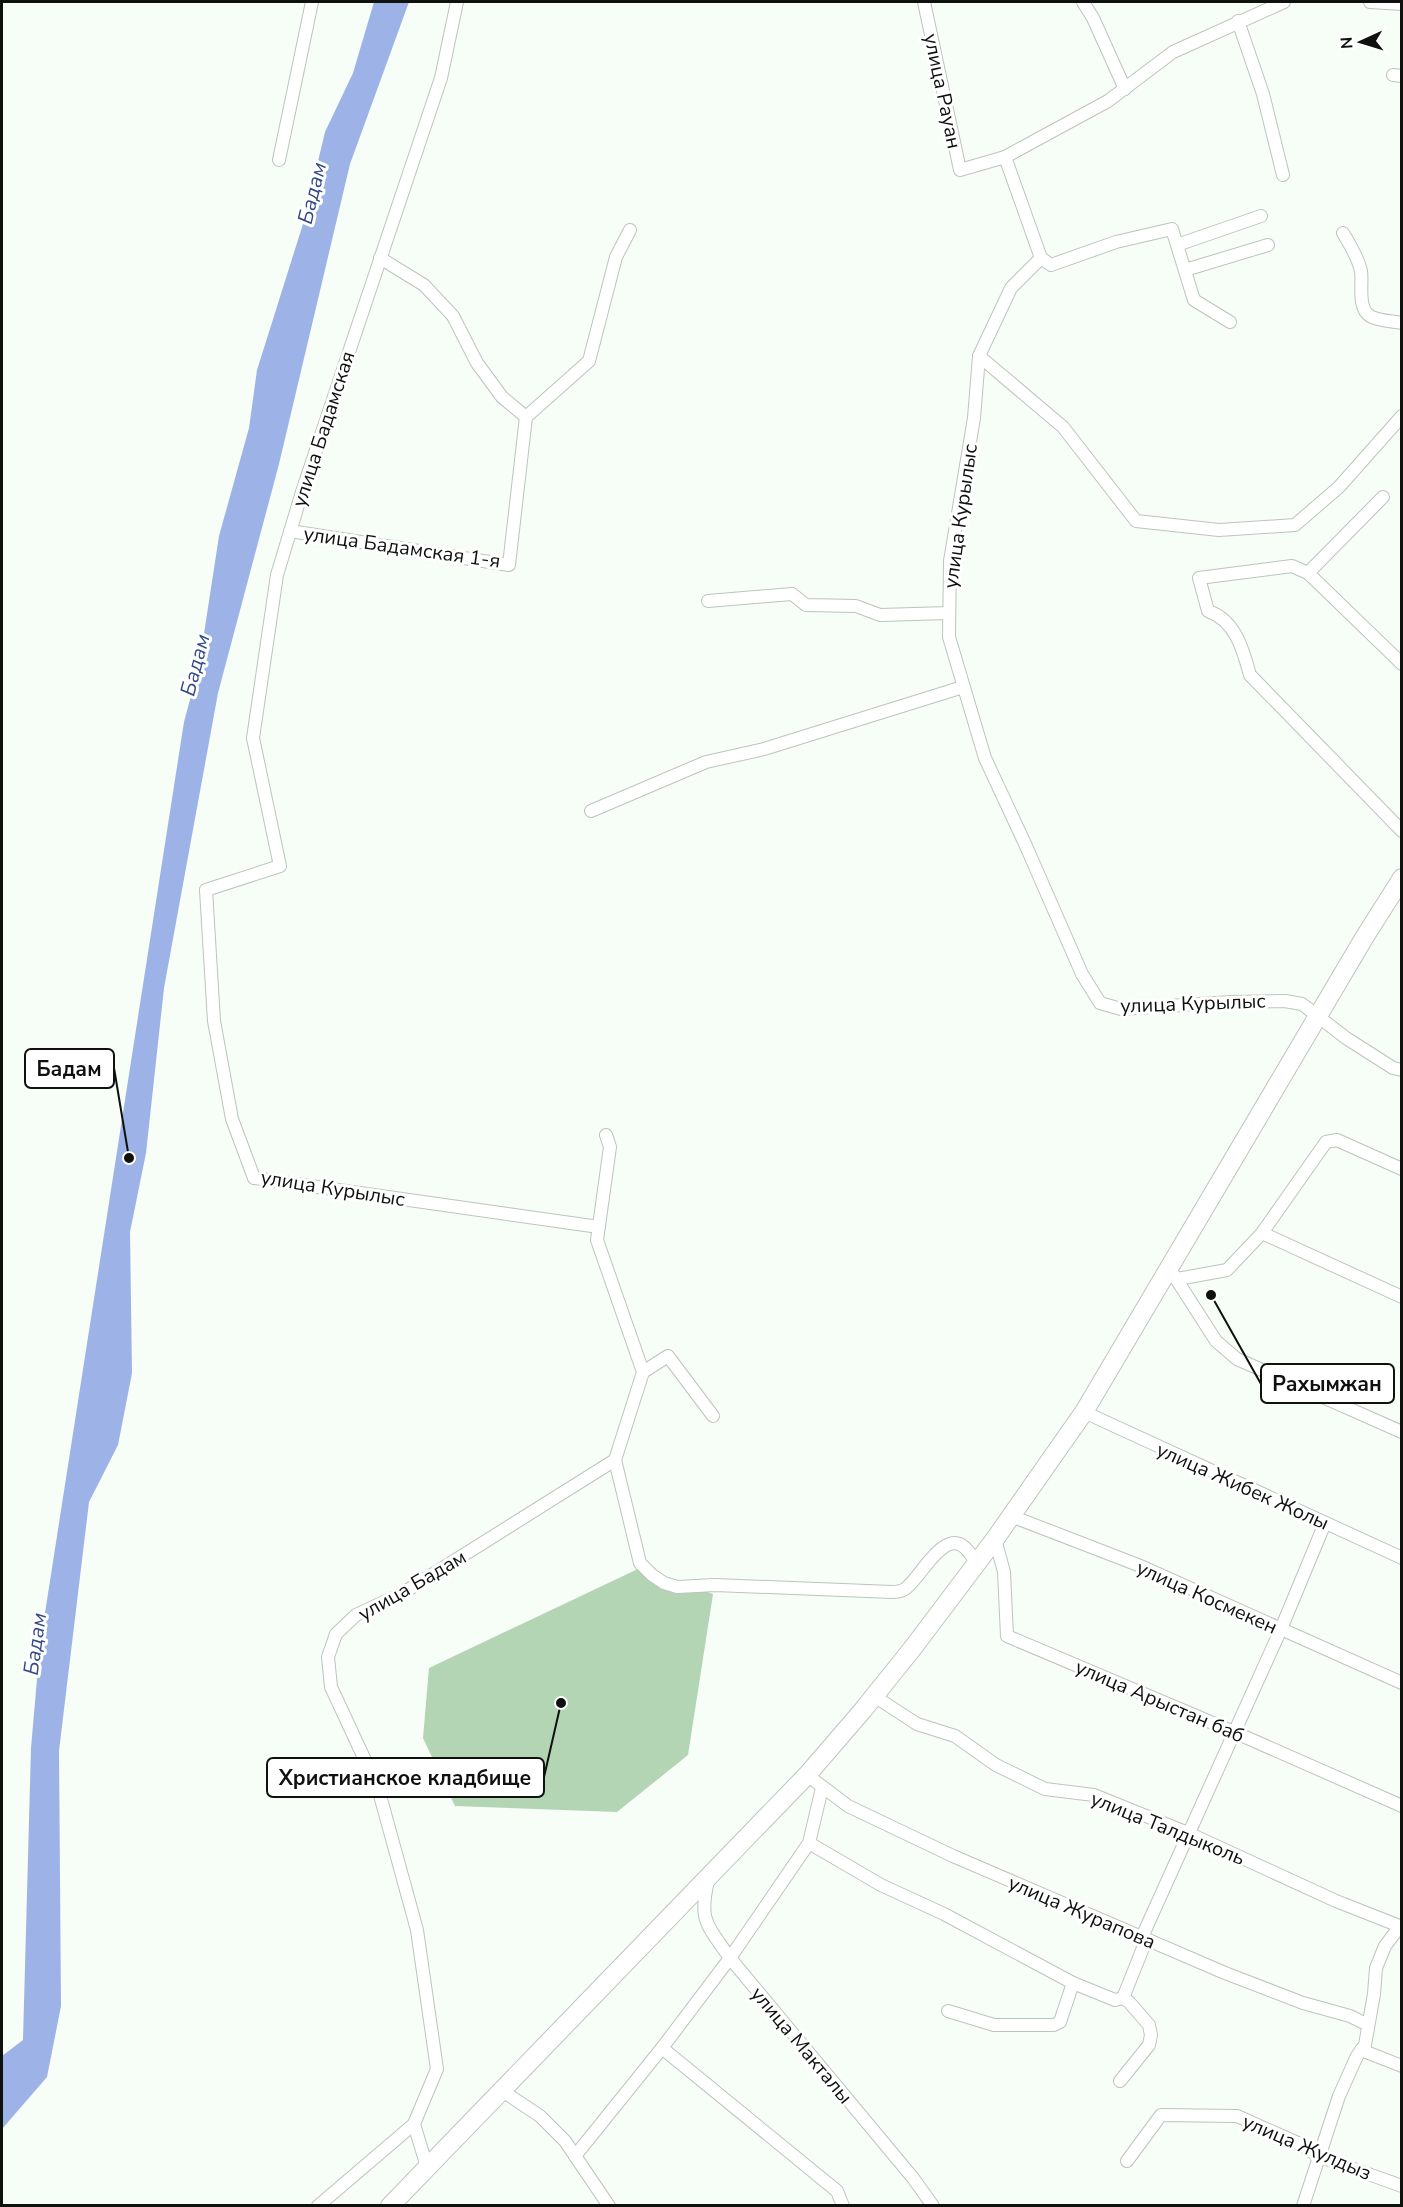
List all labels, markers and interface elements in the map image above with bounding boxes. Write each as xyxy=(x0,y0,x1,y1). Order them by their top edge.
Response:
north arrow xyxy=(1331,12,1391,72)
street label: улица Рауан xyxy=(917,31,968,151)
text: N xyxy=(1336,36,1358,50)
water label: Бадам xyxy=(291,159,333,227)
street label: улица Бадамская xyxy=(286,348,361,510)
street label: улица Курылыс xyxy=(937,442,984,590)
street label: улица Бадамская 1-я xyxy=(302,520,502,575)
water label: Бадам xyxy=(173,631,217,699)
street label: улица Курылыс xyxy=(1120,987,1266,1020)
callout: Бадам xyxy=(25,1049,114,1088)
text: Бадам xyxy=(36,1055,102,1083)
street label: улица Курылыс xyxy=(259,1164,407,1213)
callout: Рахымжан xyxy=(1261,1364,1394,1403)
text: Рахымжан xyxy=(1272,1370,1382,1398)
street label: улица Жибек Жолы xyxy=(1152,1436,1333,1537)
street label: улица Бадам xyxy=(353,1544,471,1627)
street label: улица Космекен xyxy=(1132,1554,1281,1641)
water label: Бадам xyxy=(17,1611,53,1677)
street label: улица Арыстан баб xyxy=(1071,1654,1249,1749)
callout: Христианское кладбище xyxy=(267,1758,544,1797)
text: Христианское кладбище xyxy=(278,1764,531,1792)
street label: улица Талдыколь xyxy=(1087,1785,1249,1872)
street label: улица Журапова xyxy=(1004,1869,1160,1956)
street label: улица Макталы xyxy=(745,1981,859,2110)
street label: улица Жулдыз xyxy=(1238,2108,1375,2187)

